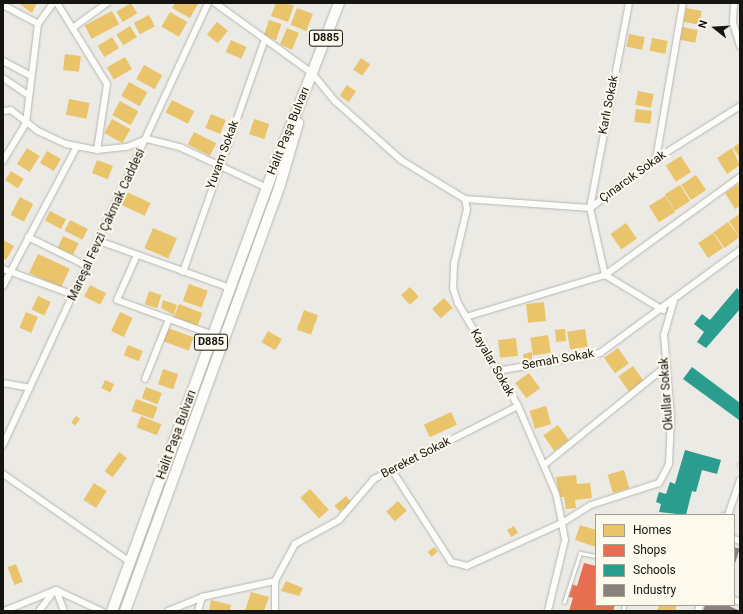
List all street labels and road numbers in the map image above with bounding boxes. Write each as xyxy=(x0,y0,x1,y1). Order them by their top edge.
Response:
road number: D885 xyxy=(308,29,344,47)
street label: Karlı Sokak xyxy=(596,74,622,136)
street label: Halit Paşa Bulvarı xyxy=(265,85,313,177)
street label: Yuvam Sokak xyxy=(204,119,242,191)
street label: Mareşal Fevzi Çakmak Caddesi xyxy=(65,147,149,303)
street label: Çınarcık Sokak xyxy=(597,148,669,206)
street label: Kayalar Sokak xyxy=(467,327,517,399)
road number: D885 xyxy=(193,333,229,351)
street label: Semah Sokak xyxy=(521,347,595,373)
street label: Okullar Sokak xyxy=(657,357,677,431)
street label: Halit Paşa Bulvarı xyxy=(154,388,200,482)
street label: Bereket Sokak xyxy=(379,434,453,482)

